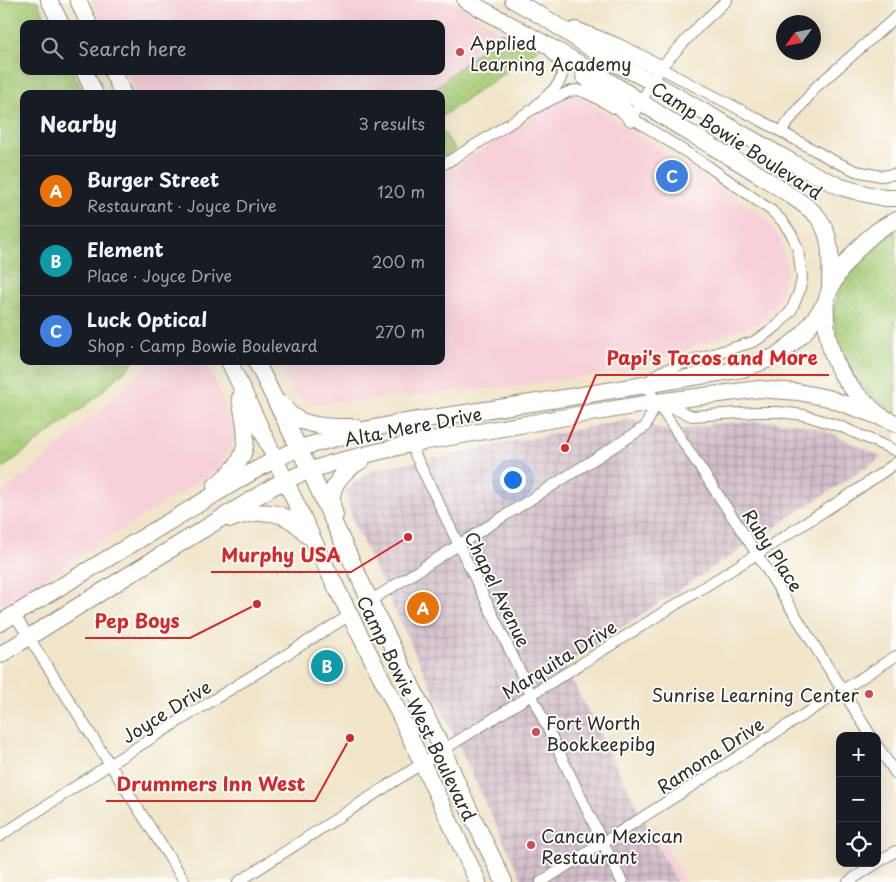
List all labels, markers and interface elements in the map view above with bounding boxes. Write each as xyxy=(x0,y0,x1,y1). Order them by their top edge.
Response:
north arrow xyxy=(776,15,821,60)
search box xyxy=(20,20,445,75)
place label: Applied Learning Academy xyxy=(470,29,632,77)
icon: search xyxy=(38,34,66,62)
text: Search here xyxy=(78,34,187,62)
marker: Applied Learning Academy xyxy=(454,46,466,58)
street label: Camp Bowie Boulevard xyxy=(647,77,827,203)
text: Nearby xyxy=(40,107,117,139)
text: 3 results xyxy=(358,111,425,135)
pin: C xyxy=(656,157,688,195)
text: Burger Street xyxy=(87,165,219,193)
text: A xyxy=(50,179,62,203)
text: 120 m xyxy=(378,179,425,203)
text: Restaurant · Joyce Drive xyxy=(87,193,277,217)
text: Element xyxy=(87,235,164,263)
text: B xyxy=(51,249,61,273)
text: 200 m xyxy=(372,249,425,273)
text: Place · Joyce Drive xyxy=(87,263,232,287)
text: Luck Optical xyxy=(87,305,207,333)
text: C xyxy=(50,319,62,343)
text: 270 m xyxy=(375,319,425,343)
text: Shop · Camp Bowie Boulevard xyxy=(87,333,318,357)
callout: Papi's Tacos and More xyxy=(596,341,829,375)
text: Papi's Tacos and More xyxy=(606,343,818,371)
street label: Alta Mere Drive xyxy=(342,399,484,453)
your location xyxy=(500,467,526,493)
street label: Ruby Place xyxy=(736,503,810,597)
street label: Chapel Avenue xyxy=(458,526,538,652)
callout: Murphy USA xyxy=(211,538,351,572)
text: Murphy USA xyxy=(221,540,341,568)
pin: A xyxy=(407,589,439,627)
street label: Camp Bowie West Boulevard xyxy=(351,591,483,825)
callout: Pep Boys xyxy=(85,604,190,638)
text: Pep Boys xyxy=(94,606,180,634)
street label: Marquita Drive xyxy=(496,613,622,705)
pin: B xyxy=(311,647,343,685)
street label: Joyce Drive xyxy=(116,673,216,749)
place label: Sunrise Learning Center xyxy=(651,681,860,708)
marker: Sunrise Learning Center xyxy=(863,688,875,700)
place label: Fort Worth Bookkeepibg xyxy=(546,709,655,757)
street label: Ramona Drive xyxy=(651,710,769,800)
marker: Fort Worth Bookkeepibg xyxy=(530,726,542,738)
map controls xyxy=(836,732,881,867)
button: + xyxy=(836,732,881,777)
callout: Drummers Inn West xyxy=(106,767,315,801)
text: Drummers Inn West xyxy=(117,769,305,797)
button: − xyxy=(836,777,881,822)
place label: Cancun Mexican Restaurant xyxy=(541,822,683,870)
button: locate xyxy=(836,822,881,867)
marker: Cancun Mexican Restaurant xyxy=(525,839,537,851)

